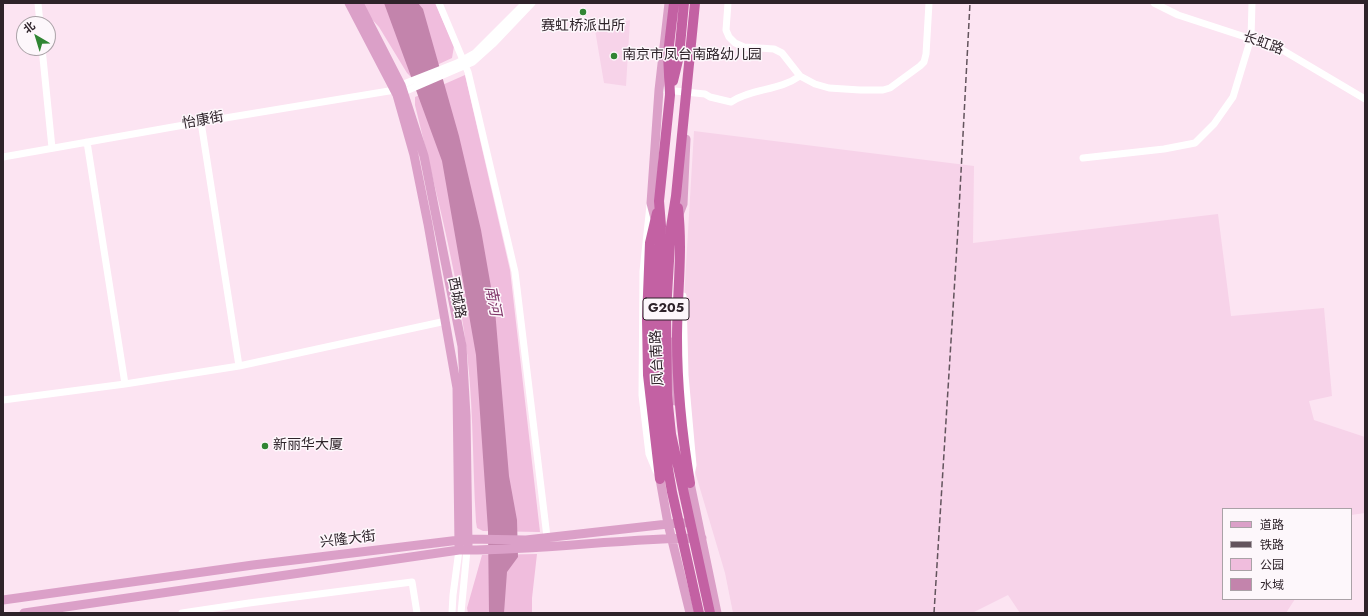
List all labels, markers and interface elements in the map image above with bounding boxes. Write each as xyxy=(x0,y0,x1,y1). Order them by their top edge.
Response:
marker: 赛虹桥派出所 xyxy=(578,7,588,17)
north arrow xyxy=(16,16,56,56)
text: 北 xyxy=(20,18,38,37)
place label: 赛虹桥派出所 xyxy=(541,19,625,35)
street label: 长虹路 xyxy=(1240,29,1286,59)
place label: 南京市凤台南路幼儿园 xyxy=(622,48,762,64)
marker: 南京市凤台南路幼儿园 xyxy=(609,51,619,61)
street label: 怡康街 xyxy=(181,109,225,133)
street label: 西城路 xyxy=(444,276,468,320)
water label: 南河 xyxy=(480,285,504,317)
road number: G205 xyxy=(643,298,689,320)
street label: 凤台南路 xyxy=(648,330,668,386)
place label: 新丽华大厦 xyxy=(273,438,343,454)
marker: 新丽华大厦 xyxy=(260,441,270,451)
legend xyxy=(1222,508,1352,600)
text: 道路 xyxy=(1260,516,1284,534)
street label: 兴隆大街 xyxy=(319,528,377,552)
text: 铁路 xyxy=(1260,536,1284,554)
text: 公园 xyxy=(1260,556,1284,574)
text: 水域 xyxy=(1260,576,1284,594)

